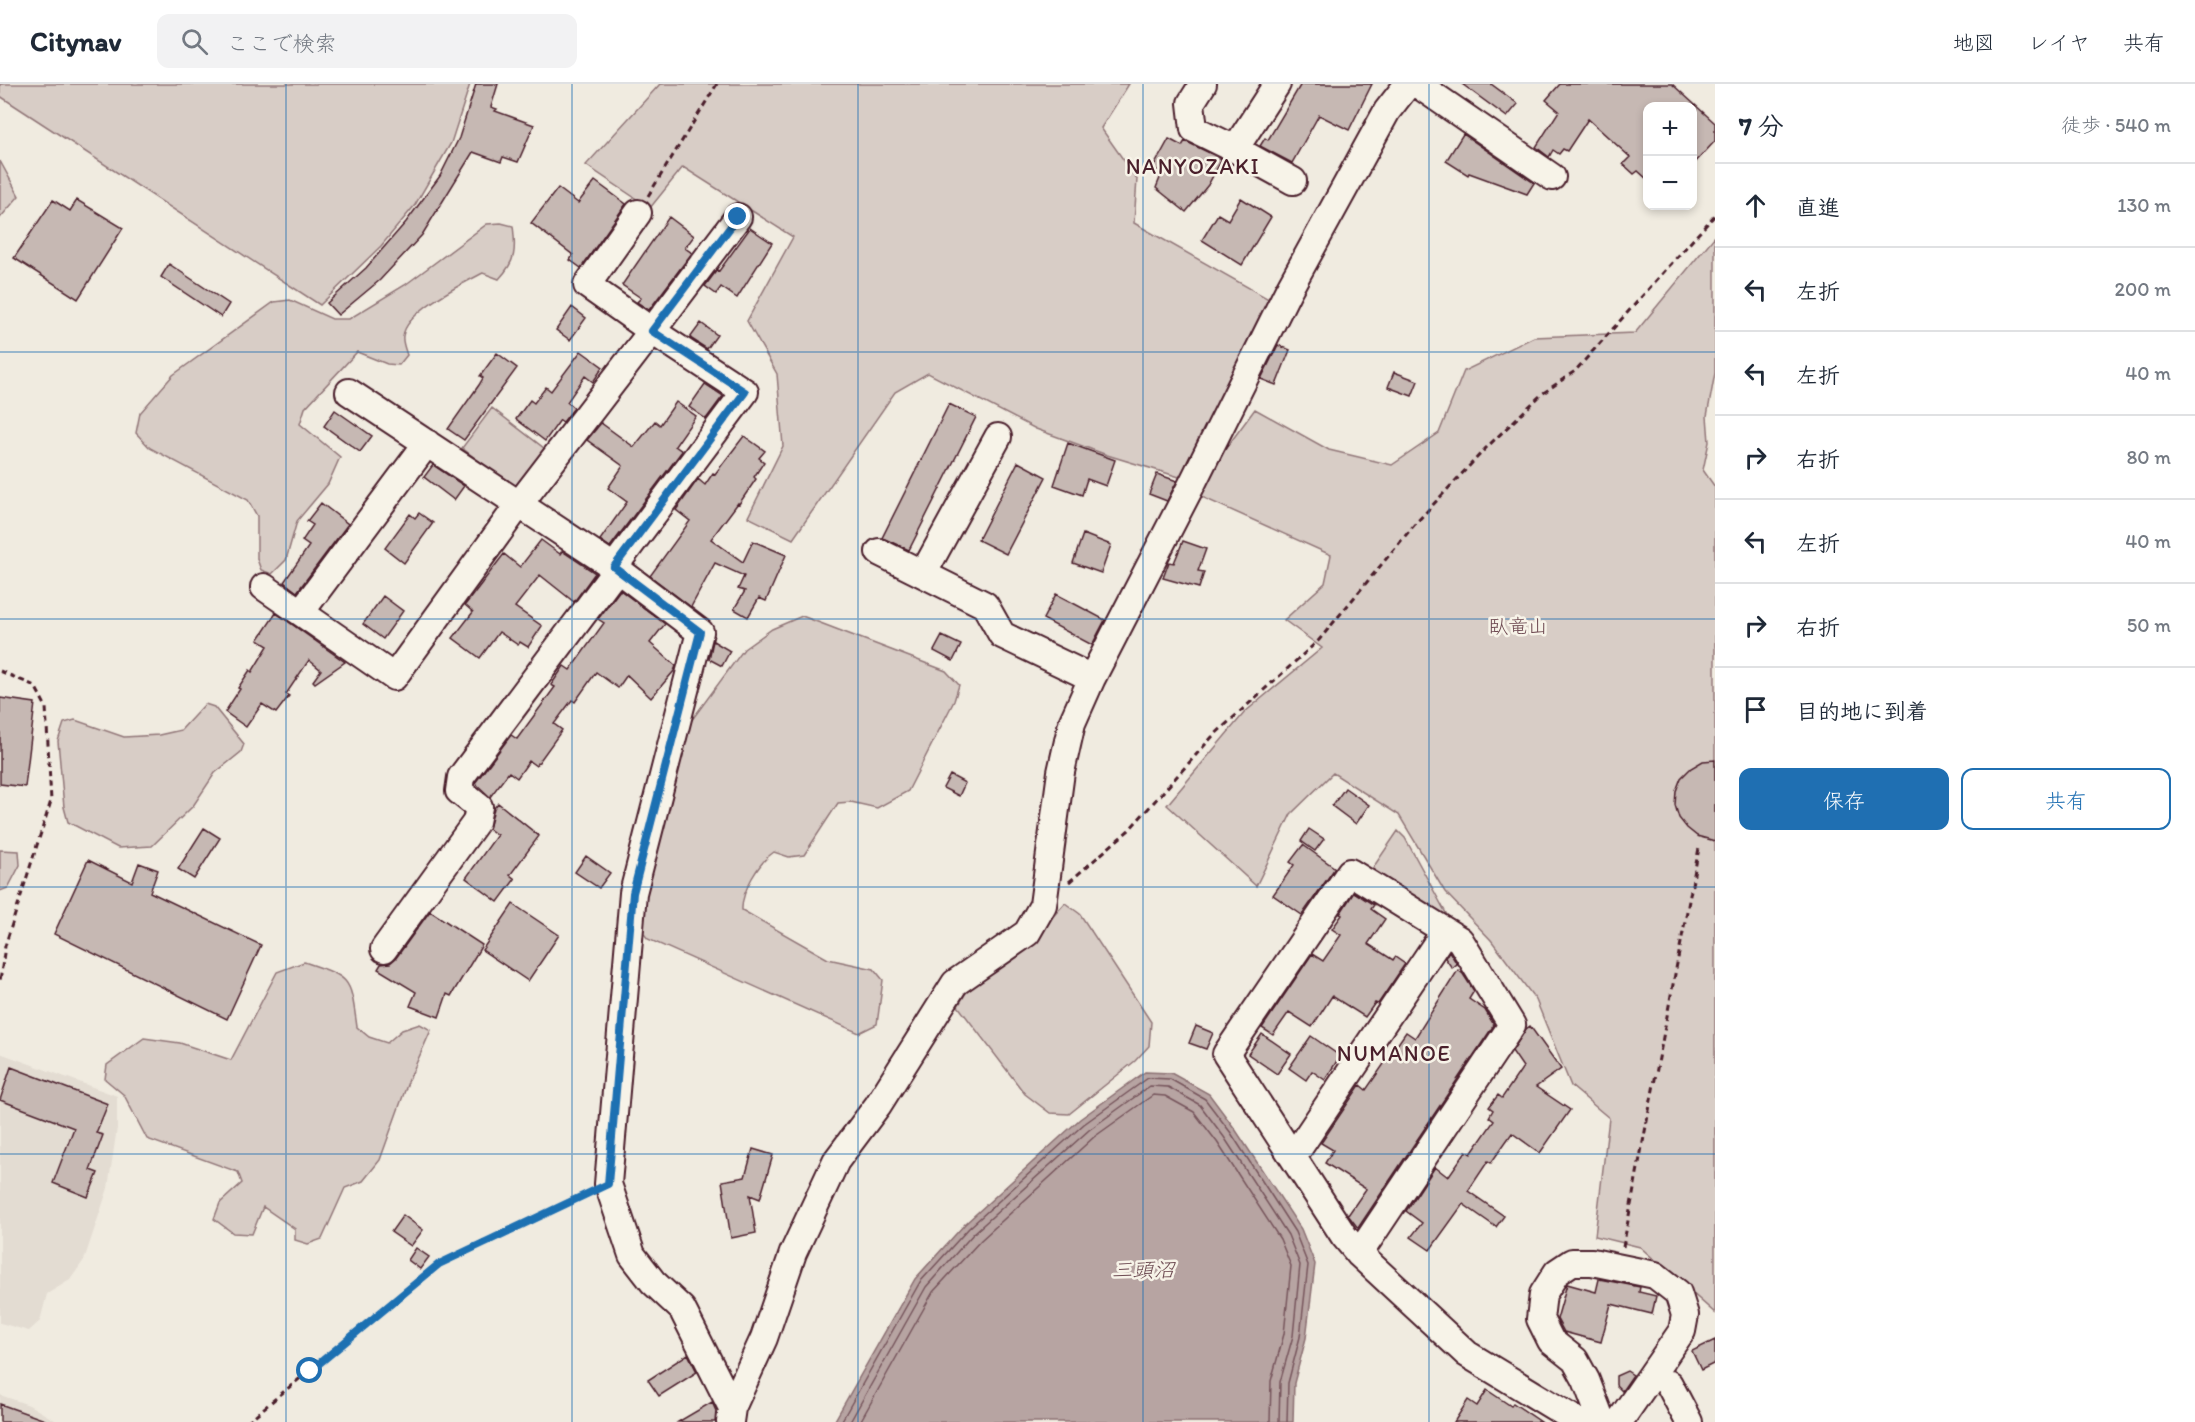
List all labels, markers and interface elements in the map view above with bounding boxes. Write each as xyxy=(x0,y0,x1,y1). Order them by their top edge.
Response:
search box xyxy=(157,14,577,68)
text: Citynav xyxy=(30,24,121,58)
icon: search xyxy=(178,25,211,58)
text: ここで検索 xyxy=(226,30,336,57)
text: 地図 xyxy=(1953,30,1995,55)
text: レイヤ xyxy=(2028,30,2090,55)
text: 共有 xyxy=(2123,30,2165,55)
map controls xyxy=(1643,102,1697,210)
button: + xyxy=(1643,102,1697,156)
text: 7 分 xyxy=(1739,110,1784,142)
text: 徒歩 · 540 m xyxy=(2061,113,2171,137)
district label: NANYOZAKI xyxy=(1126,153,1260,180)
button: − xyxy=(1643,156,1697,210)
icon: ahead xyxy=(1739,189,1772,222)
text: 130 m xyxy=(2117,193,2171,217)
text: 直進 xyxy=(1796,194,1840,221)
route end xyxy=(724,203,750,229)
icon: left xyxy=(1739,273,1772,306)
text: 200 m xyxy=(2115,277,2171,301)
text: 左折 xyxy=(1796,278,1840,305)
icon: left xyxy=(1739,357,1772,390)
text: 40 m xyxy=(2125,361,2171,385)
text: 左折 xyxy=(1796,362,1840,389)
icon: right xyxy=(1739,441,1772,474)
text: 80 m xyxy=(2126,445,2171,469)
text: 右折 xyxy=(1796,446,1840,473)
icon: left xyxy=(1739,525,1772,558)
text: 40 m xyxy=(2125,529,2171,553)
text: 左折 xyxy=(1796,530,1840,557)
icon: right xyxy=(1739,609,1772,642)
text: 50 m xyxy=(2127,613,2171,637)
park label: 臥竜山 xyxy=(1488,614,1548,638)
text: 右折 xyxy=(1796,614,1840,641)
icon: arrive xyxy=(1739,693,1772,726)
text: 目的地に到着 xyxy=(1796,698,1928,725)
button: 保存 xyxy=(1739,768,1949,830)
button: 共有 xyxy=(1961,768,2171,830)
district label: NUMANOE xyxy=(1337,1040,1451,1067)
water label: 三頭沼 xyxy=(1112,1257,1176,1282)
route start xyxy=(296,1357,322,1383)

